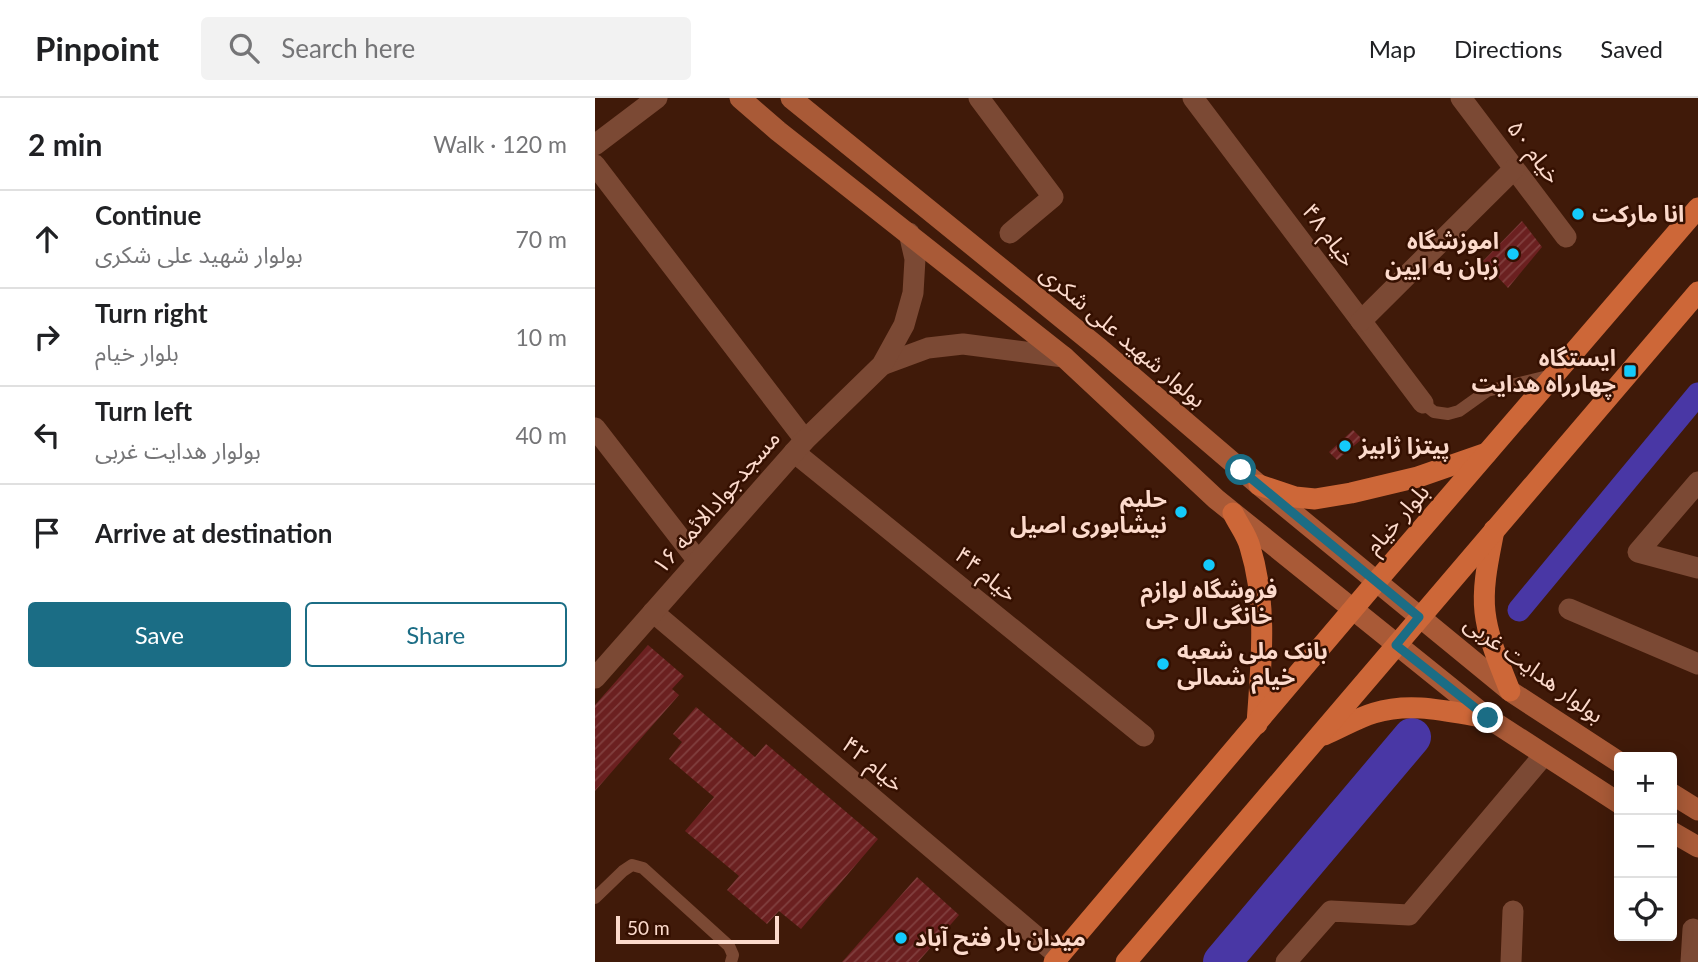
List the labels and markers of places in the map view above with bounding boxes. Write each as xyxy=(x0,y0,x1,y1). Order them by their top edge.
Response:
place label: انا مارکت xyxy=(1592,199,1684,228)
marker: انا مارکت xyxy=(1570,206,1586,222)
place label: اموزشگاه زبان به ایین xyxy=(1385,226,1499,281)
marker: اموزشگاه زبان به ایین xyxy=(1505,246,1521,262)
place label: ایستگاه چهارراه هدایت xyxy=(1471,343,1616,400)
marker: ایستگاه چهارراه هدایت xyxy=(1622,363,1638,379)
place label: پیتزا ژابیز xyxy=(1358,431,1450,462)
marker: پیتزا ژابیز xyxy=(1337,438,1353,454)
place label: حلیم نیشابوری اصیل xyxy=(1010,484,1167,539)
marker: حلیم نیشابوری اصیل xyxy=(1173,504,1189,520)
marker: فروشگاه لوازم خانگی ال جی xyxy=(1201,557,1217,573)
place label: فروشگاه لوازم خانگی ال جی xyxy=(1141,575,1277,630)
place label: بانک ملی شعبه خیام شمالی xyxy=(1177,636,1328,695)
marker: بانک ملی شعبه خیام شمالی xyxy=(1155,656,1171,672)
place label: میدان بار فتح آباد xyxy=(915,923,1086,955)
marker: میدان بار فتح آباد xyxy=(893,930,909,946)

